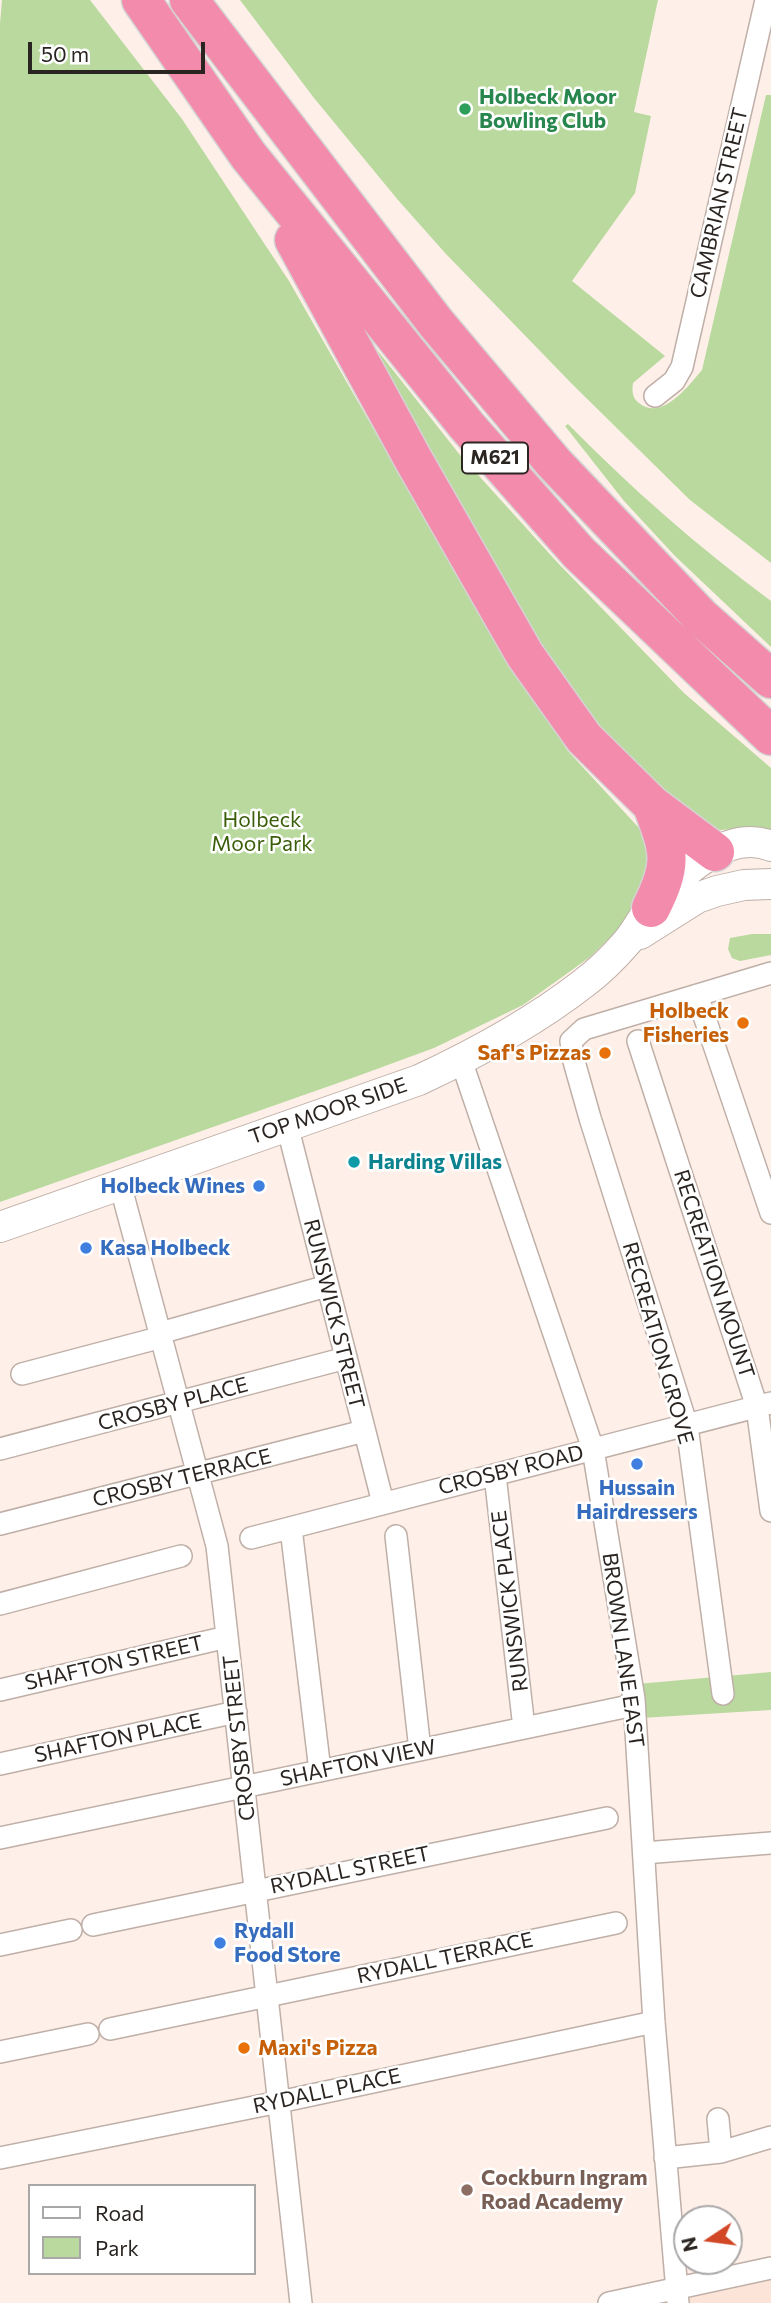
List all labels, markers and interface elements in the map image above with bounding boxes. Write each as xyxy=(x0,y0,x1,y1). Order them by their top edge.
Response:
scale bar xyxy=(32,28,208,72)
text: 50 m xyxy=(41,41,89,66)
place label: Holbeck Moor Bowling Club xyxy=(479,84,617,134)
marker: Holbeck Moor Bowling Club xyxy=(457,101,473,117)
street label: CAMBRIAN STREET xyxy=(685,105,753,301)
road number: M621 xyxy=(462,442,528,474)
park label: Holbeck Moor Park xyxy=(211,807,313,857)
place label: Holbeck Fisheries xyxy=(643,998,729,1048)
marker: Holbeck Fisheries xyxy=(735,1015,751,1031)
place label: Saf's Pizzas xyxy=(477,1040,591,1066)
marker: Saf's Pizzas xyxy=(597,1045,613,1061)
street label: TOP MOOR SIDE xyxy=(246,1072,410,1150)
place label: Harding Villas xyxy=(368,1149,502,1175)
marker: Harding Villas xyxy=(346,1154,362,1170)
street label: RECREATION MOUNT xyxy=(668,1166,760,1382)
place label: Holbeck Wines xyxy=(100,1173,245,1199)
marker: Holbeck Wines xyxy=(251,1178,267,1194)
street label: RUNSWICK STREET xyxy=(298,1217,370,1411)
place label: Kasa Holbeck xyxy=(100,1235,230,1261)
street label: RECREATION GROVE xyxy=(617,1239,699,1447)
marker: Kasa Holbeck xyxy=(78,1240,94,1256)
street label: CROSBY PLACE xyxy=(95,1372,251,1436)
street label: CROSBY ROAD xyxy=(436,1440,586,1500)
street label: CROSBY TERRACE xyxy=(90,1444,274,1512)
marker: Hussain Hairdressers xyxy=(629,1456,645,1472)
place label: Hussain Hairdressers xyxy=(576,1475,698,1525)
street label: RUNSWICK PLACE xyxy=(486,1509,534,1693)
street label: BROWN LANE EAST xyxy=(597,1551,649,1749)
street label: SHAFTON STREET xyxy=(22,1630,206,1696)
street label: CROSBY STREET xyxy=(218,1654,260,1822)
street label: SHAFTON PLACE xyxy=(32,1708,204,1768)
street label: SHAFTON VIEW xyxy=(278,1734,438,1792)
street label: RYDALL STREET xyxy=(268,1841,432,1899)
place label: Rydall Food Store xyxy=(234,1918,340,1968)
street label: RYDALL TERRACE xyxy=(355,1927,535,1989)
marker: Rydall Food Store xyxy=(212,1935,228,1951)
place label: Maxi's Pizza xyxy=(258,2035,378,2061)
marker: Maxi's Pizza xyxy=(236,2040,252,2056)
street label: RYDALL PLACE xyxy=(251,2063,403,2119)
place label: Cockburn Ingram Road Academy xyxy=(481,2165,647,2215)
marker: Cockburn Ingram Road Academy xyxy=(459,2182,475,2198)
legend xyxy=(28,2184,256,2275)
text: Road xyxy=(95,2200,144,2225)
north arrow xyxy=(673,2205,743,2275)
text: Park xyxy=(95,2235,139,2260)
text: N xyxy=(676,2235,702,2254)

